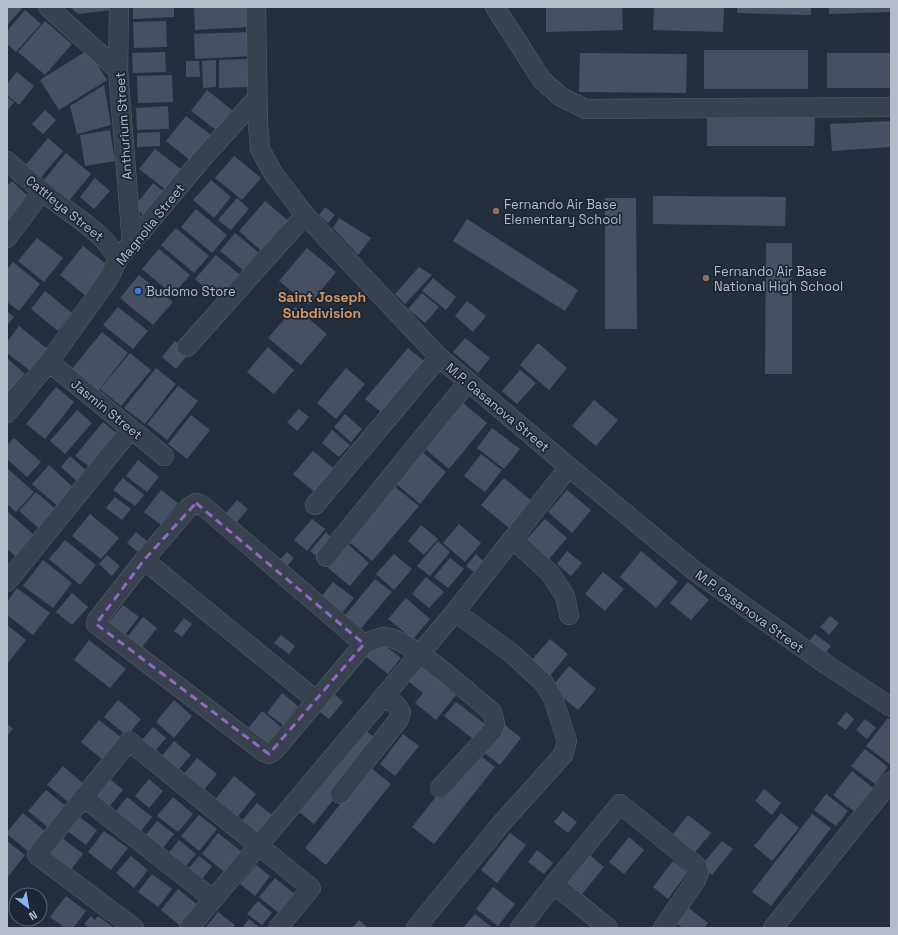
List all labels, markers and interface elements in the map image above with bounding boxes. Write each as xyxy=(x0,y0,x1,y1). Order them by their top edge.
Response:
street label: Anthurium Street xyxy=(111,71,136,180)
street label: Cattleya Street xyxy=(22,172,107,245)
street label: Magnolia Street xyxy=(112,180,188,268)
place label: Fernando Air Base Elementary School xyxy=(504,196,621,228)
marker: Fernando Air Base Elementary School xyxy=(491,206,501,216)
place label: Fernando Air Base National High School xyxy=(714,263,843,295)
marker: Fernando Air Base National High School xyxy=(701,273,711,283)
place label: Budomo Store xyxy=(146,283,236,300)
marker: Budomo Store xyxy=(133,286,143,296)
district label: Saint Joseph Subdivision xyxy=(278,288,366,322)
street label: M.P. Casanova Street xyxy=(442,359,553,456)
street label: Jasmin Street xyxy=(67,375,146,443)
street label: M.P. Casanova Street xyxy=(692,566,807,657)
north arrow xyxy=(8,887,48,927)
text: N xyxy=(26,908,40,923)

